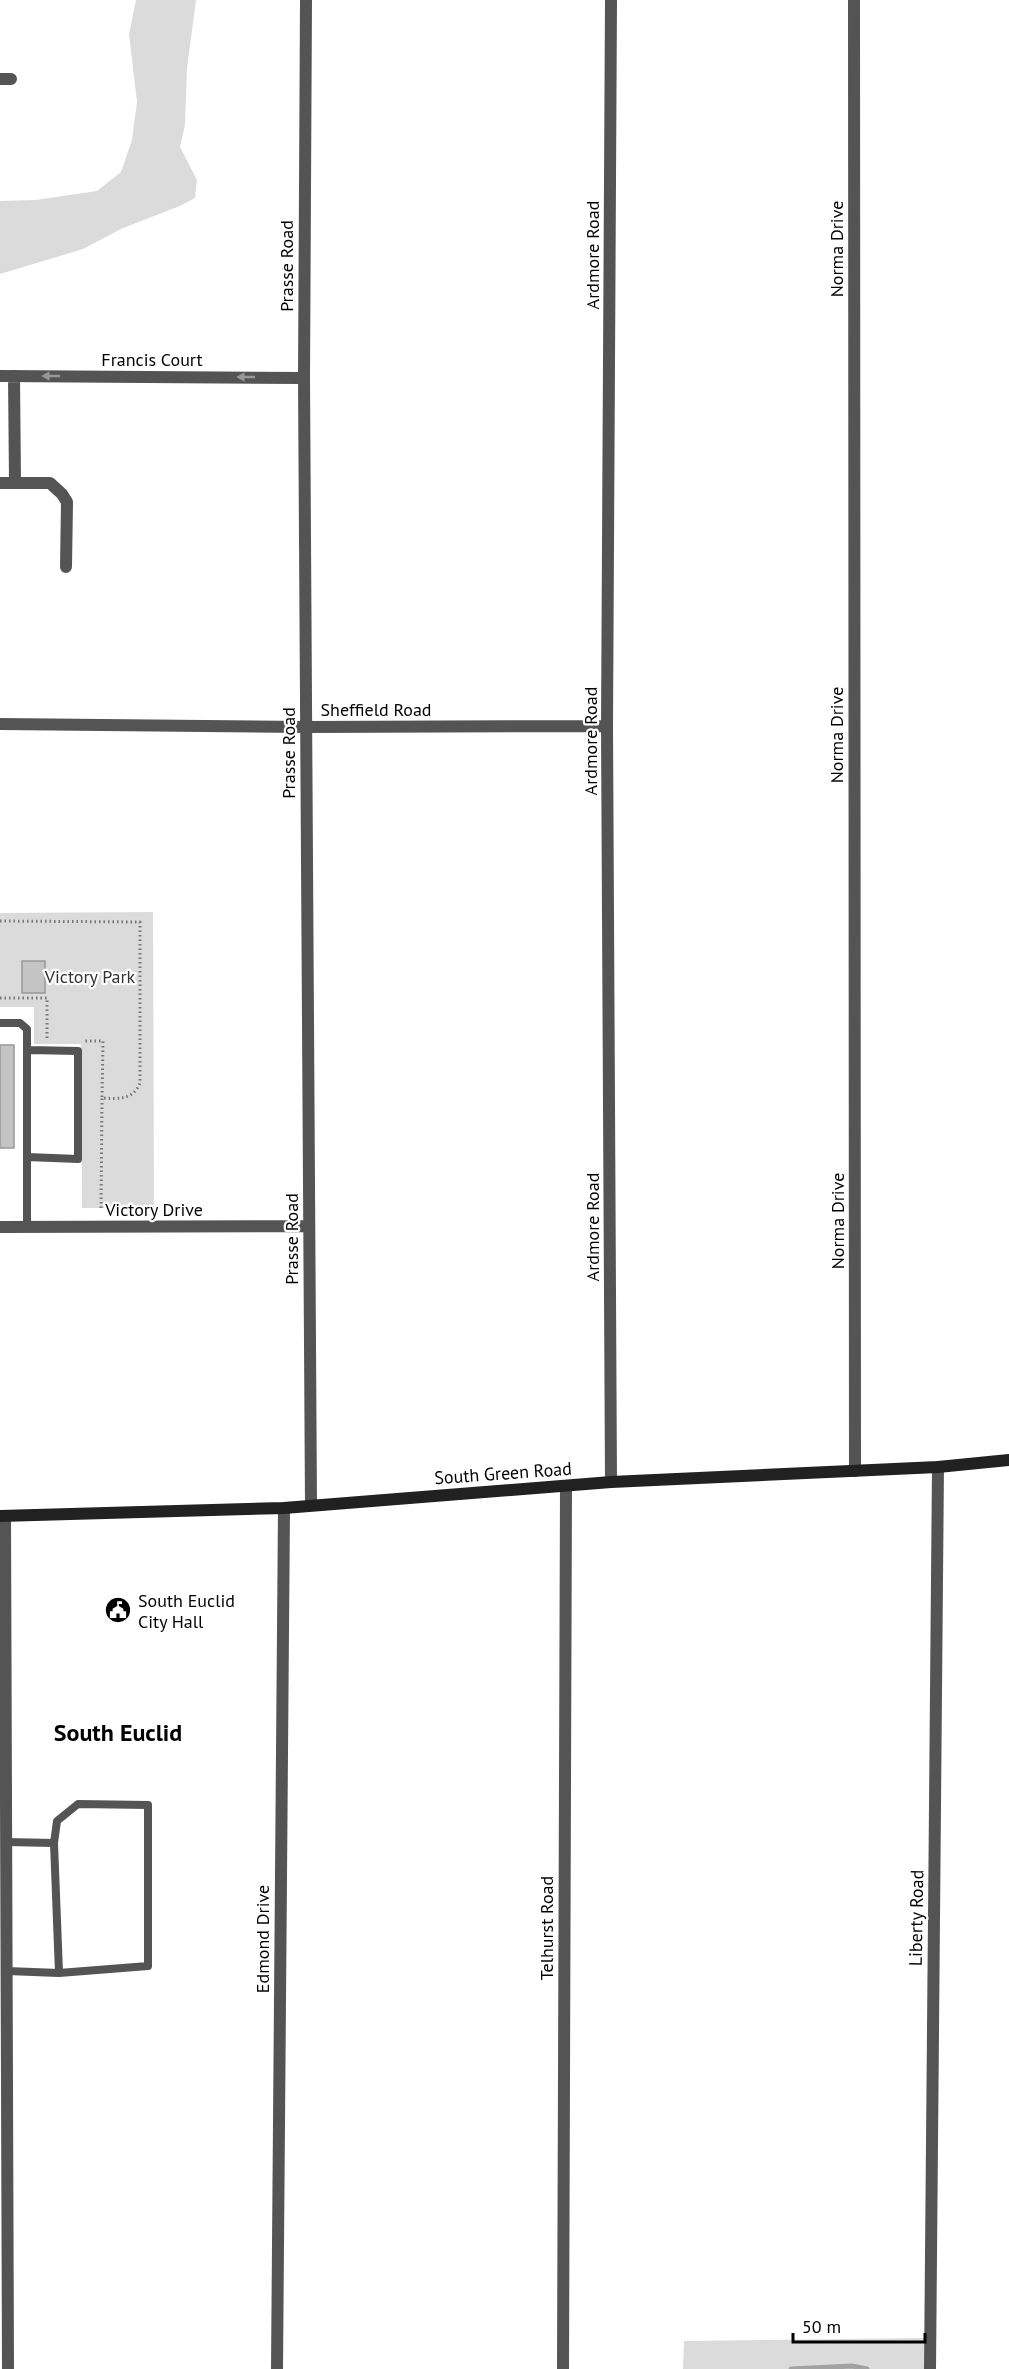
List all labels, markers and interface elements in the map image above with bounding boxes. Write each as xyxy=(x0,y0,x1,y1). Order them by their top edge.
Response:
street label: Ardmore Road xyxy=(581,201,604,309)
street label: Norma Drive xyxy=(825,201,848,297)
street label: Prasse Road xyxy=(275,220,298,312)
street label: Francis Court xyxy=(101,348,203,371)
one-way arrow xyxy=(41,371,60,381)
one-way arrow xyxy=(236,372,255,382)
street label: Ardmore Road xyxy=(579,687,602,795)
street label: Norma Drive xyxy=(825,687,848,783)
street label: Sheffield Road xyxy=(320,698,432,721)
street label: Prasse Road xyxy=(277,707,300,799)
park label: Victory Park xyxy=(44,965,136,988)
street label: Ardmore Road xyxy=(581,1173,604,1281)
street label: Norma Drive xyxy=(826,1173,849,1269)
street label: Prasse Road xyxy=(280,1193,303,1285)
street label: Victory Drive xyxy=(104,1198,203,1221)
street label: South Green Road xyxy=(434,1457,572,1489)
place label: South Euclid City Hall xyxy=(138,1589,235,1633)
public building icon: South Euclid City Hall xyxy=(103,1595,133,1625)
district label: South Euclid xyxy=(54,1717,182,1748)
street label: Liberty Road xyxy=(904,1870,928,1966)
street label: Telhurst Road xyxy=(535,1876,558,1980)
street label: Edmond Drive xyxy=(251,1885,274,1993)
scale bar xyxy=(793,2306,925,2344)
text: 50 m xyxy=(802,2315,841,2338)

